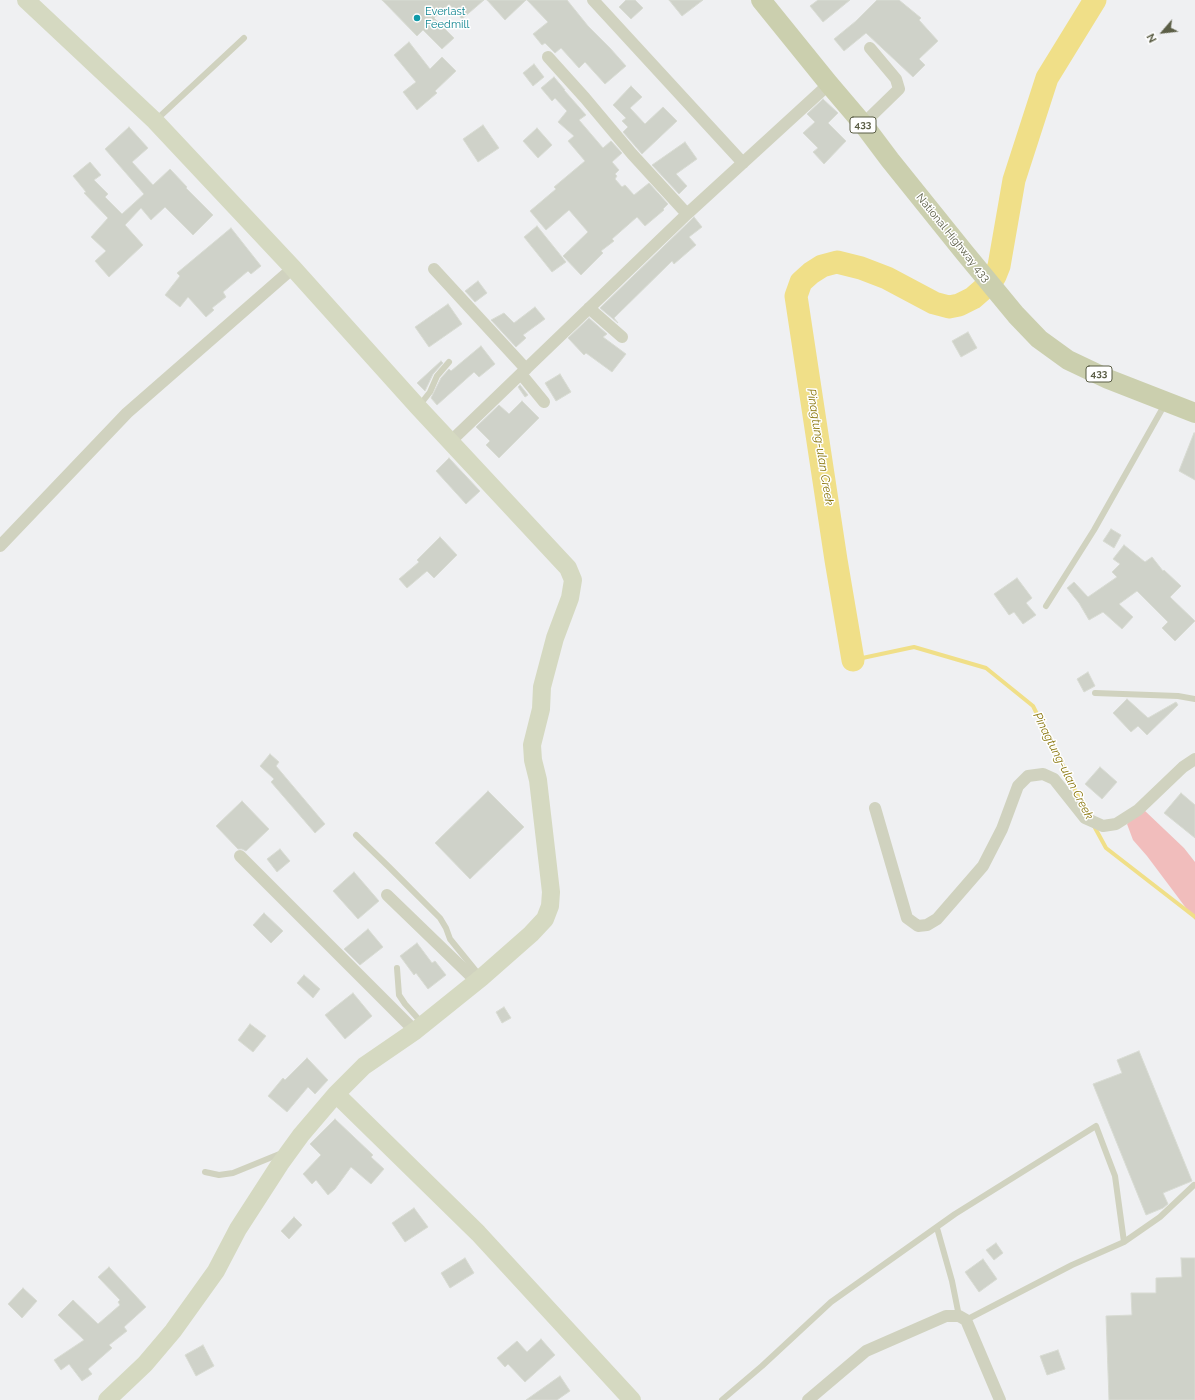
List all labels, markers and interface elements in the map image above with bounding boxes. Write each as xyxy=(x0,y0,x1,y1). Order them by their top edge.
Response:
place label: Everlast Feedmill xyxy=(425,5,469,31)
north arrow xyxy=(1143,12,1183,52)
marker: Everlast Feedmill xyxy=(412,13,422,23)
text: N xyxy=(1144,31,1160,45)
road number: 433 xyxy=(850,117,876,133)
street label: National Highway 433 xyxy=(913,191,993,285)
road number: 433 xyxy=(1086,366,1112,382)
water label: Pinagtung-ulan Creek xyxy=(804,388,836,506)
water label: Pinagtung-ulan Creek xyxy=(1030,710,1096,822)

